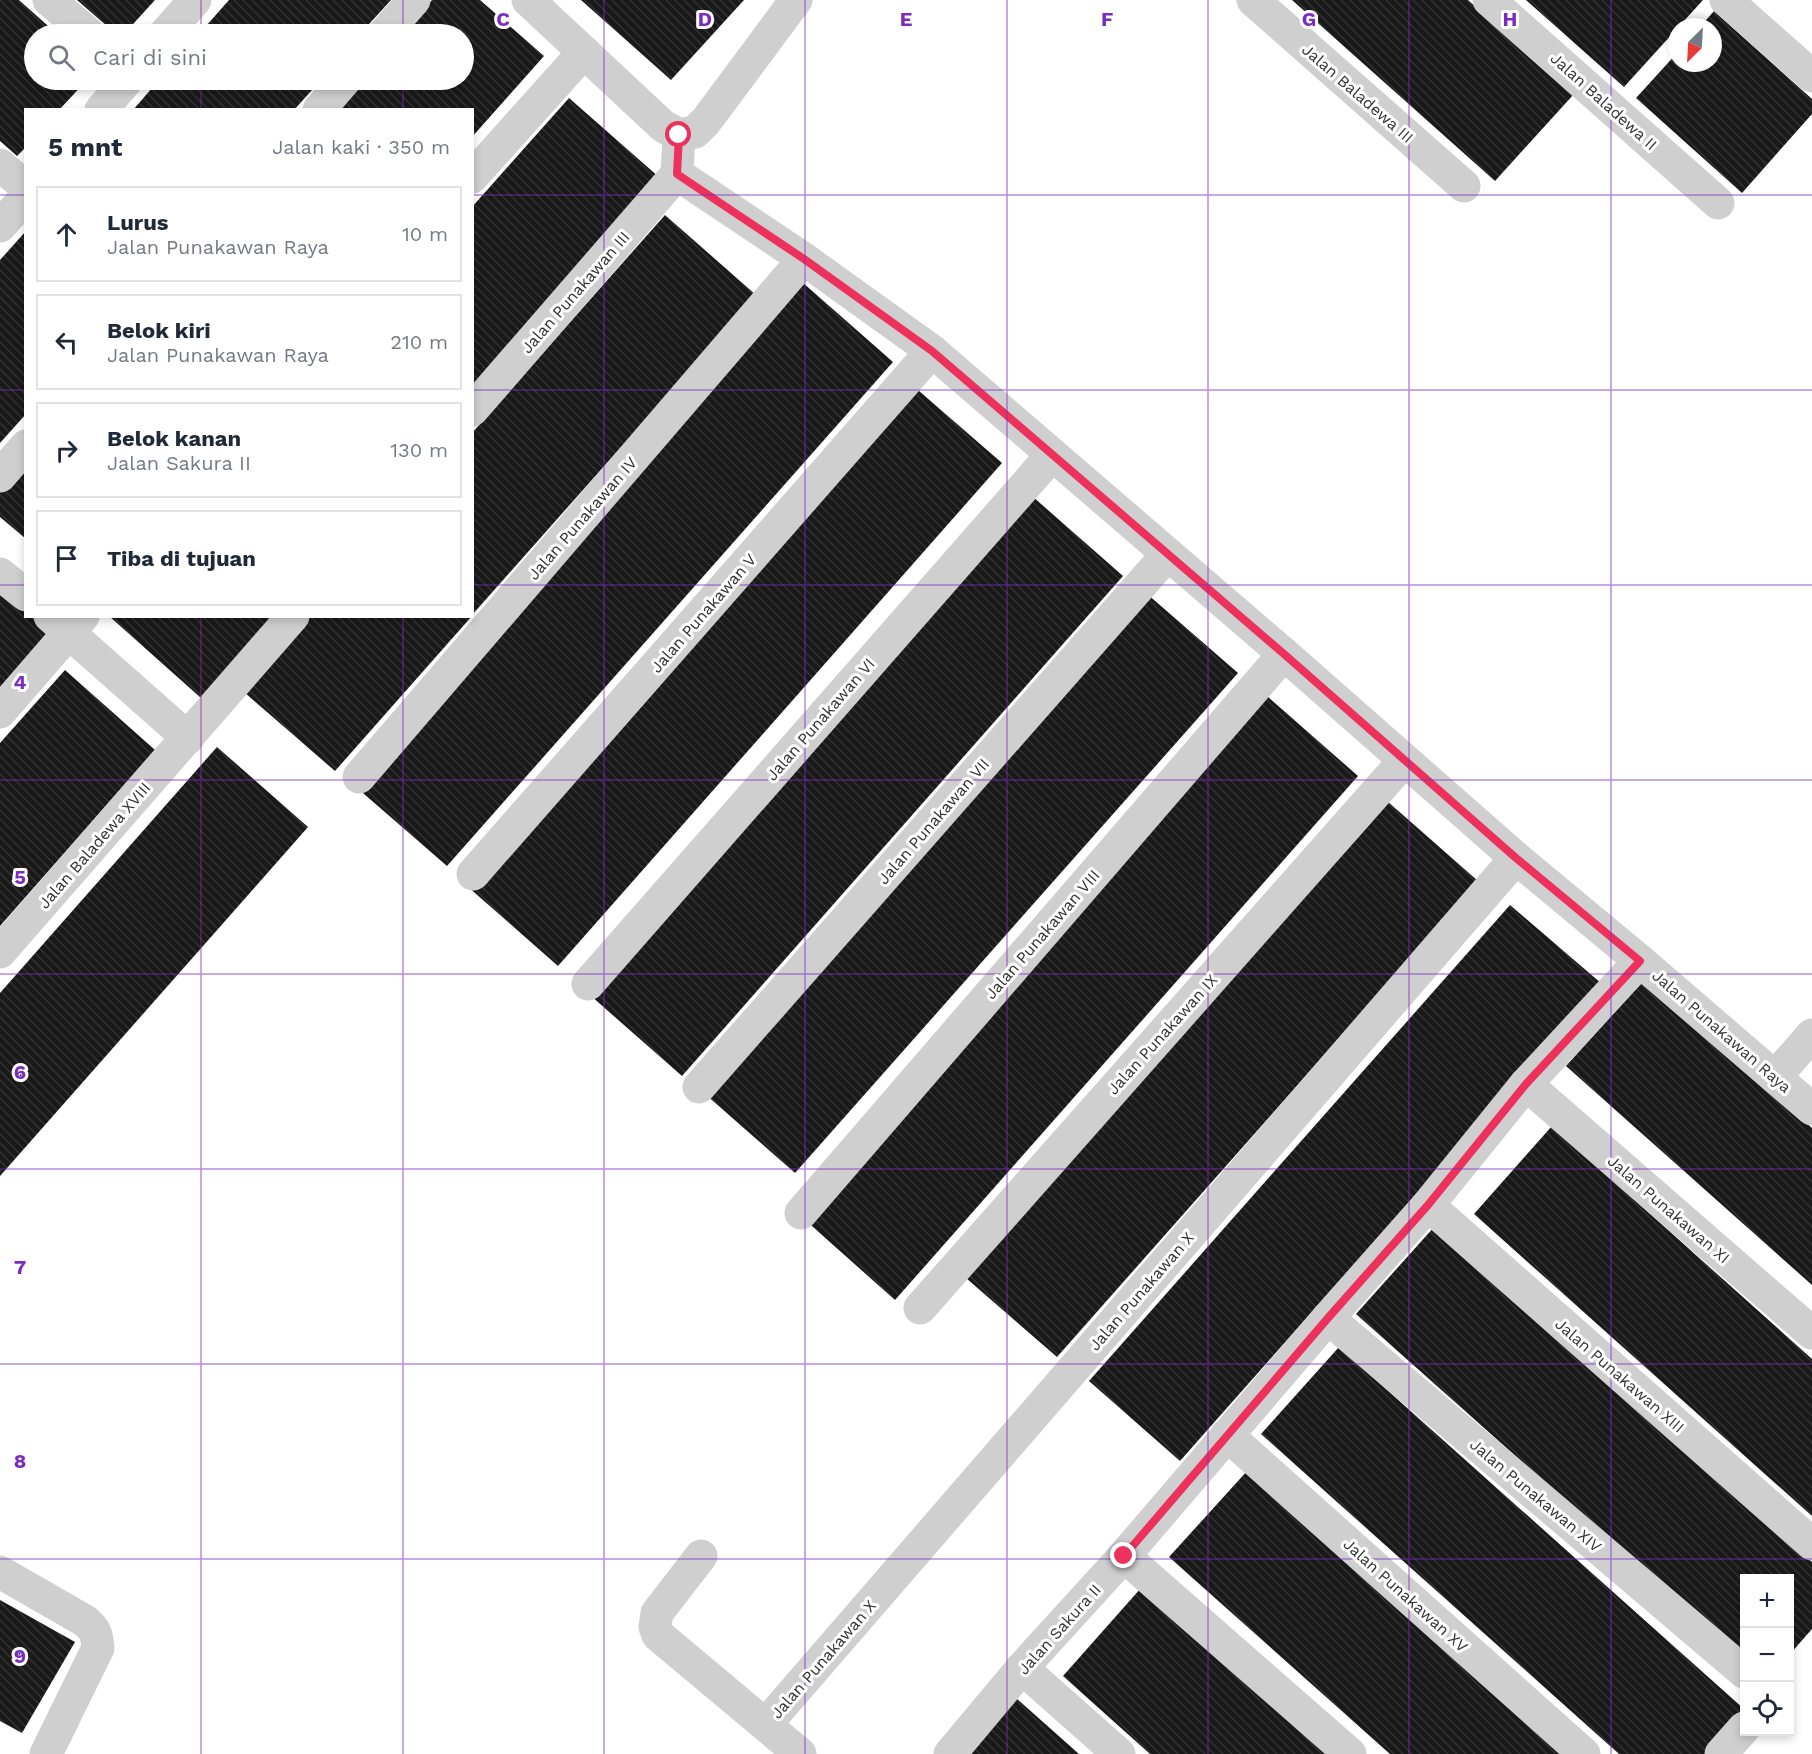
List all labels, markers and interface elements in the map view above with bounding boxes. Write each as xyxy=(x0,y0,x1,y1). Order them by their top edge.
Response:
text: C xyxy=(496,7,510,31)
text: D xyxy=(698,7,712,31)
text: E xyxy=(900,7,912,31)
text: F xyxy=(1101,7,1113,31)
text: G xyxy=(1302,7,1316,31)
text: H xyxy=(1503,7,1517,31)
north arrow xyxy=(1668,18,1722,72)
search box xyxy=(24,24,474,90)
street label: Jalan Baladewa III xyxy=(1298,40,1417,147)
icon: search xyxy=(45,41,78,74)
text: Cari di sini xyxy=(93,45,207,70)
street label: Jalan Baladewa II xyxy=(1547,49,1661,154)
route start xyxy=(665,121,691,147)
text: 5 mnt xyxy=(48,132,122,162)
text: Jalan kaki · 350 m xyxy=(272,135,450,159)
text: Lurus xyxy=(107,210,169,235)
icon: ahead xyxy=(50,218,83,251)
text: 10 m xyxy=(402,222,448,246)
street label: Jalan Punakawan III xyxy=(517,227,634,357)
text: Jalan Punakawan Raya xyxy=(107,235,329,259)
text: Belok kiri xyxy=(107,318,211,343)
icon: left xyxy=(50,326,83,359)
text: 210 m xyxy=(390,330,448,354)
text: Jalan Punakawan Raya xyxy=(107,343,329,367)
text: Belok kanan xyxy=(107,426,241,451)
icon: right xyxy=(50,434,83,467)
text: 130 m xyxy=(390,438,448,462)
text: Jalan Sakura II xyxy=(107,451,251,475)
street label: Jalan Punakawan IV xyxy=(524,453,641,584)
icon: arrive xyxy=(50,542,83,575)
text: Tiba di tujuan xyxy=(107,546,256,571)
street label: Jalan Punakawan V xyxy=(647,550,760,677)
street label: Jalan Punakawan VI xyxy=(762,654,879,784)
text: 4 xyxy=(14,670,27,694)
street label: Jalan Punakawan VII xyxy=(874,755,993,888)
street label: Jalan Baladewa XVIII xyxy=(34,778,154,912)
text: 5 xyxy=(14,865,26,889)
street label: Jalan Punakawan VIII xyxy=(981,866,1104,1003)
street label: Jalan Punakawan Raya xyxy=(1648,966,1795,1097)
street label: Jalan Punakawan IX xyxy=(1103,970,1222,1098)
text: 6 xyxy=(14,1060,26,1084)
street label: Jalan Punakawan XI xyxy=(1604,1151,1734,1267)
street label: Jalan Punakawan X xyxy=(1085,1228,1198,1354)
text: 7 xyxy=(14,1255,26,1279)
street label: Jalan Punakawan XIII xyxy=(1551,1314,1688,1437)
street label: Jalan Punakawan XIV xyxy=(1466,1435,1605,1556)
text: 8 xyxy=(14,1449,26,1473)
street label: Jalan Punakawan XV xyxy=(1340,1534,1472,1656)
route end xyxy=(1110,1542,1136,1568)
map controls xyxy=(1740,1574,1794,1736)
button: + xyxy=(1740,1574,1794,1628)
street label: Jalan Sakura II xyxy=(1014,1580,1105,1678)
street label: Jalan Punakawan X xyxy=(767,1596,880,1722)
button: − xyxy=(1740,1628,1794,1682)
text: 9 xyxy=(14,1644,26,1668)
button: locate xyxy=(1740,1682,1794,1736)

